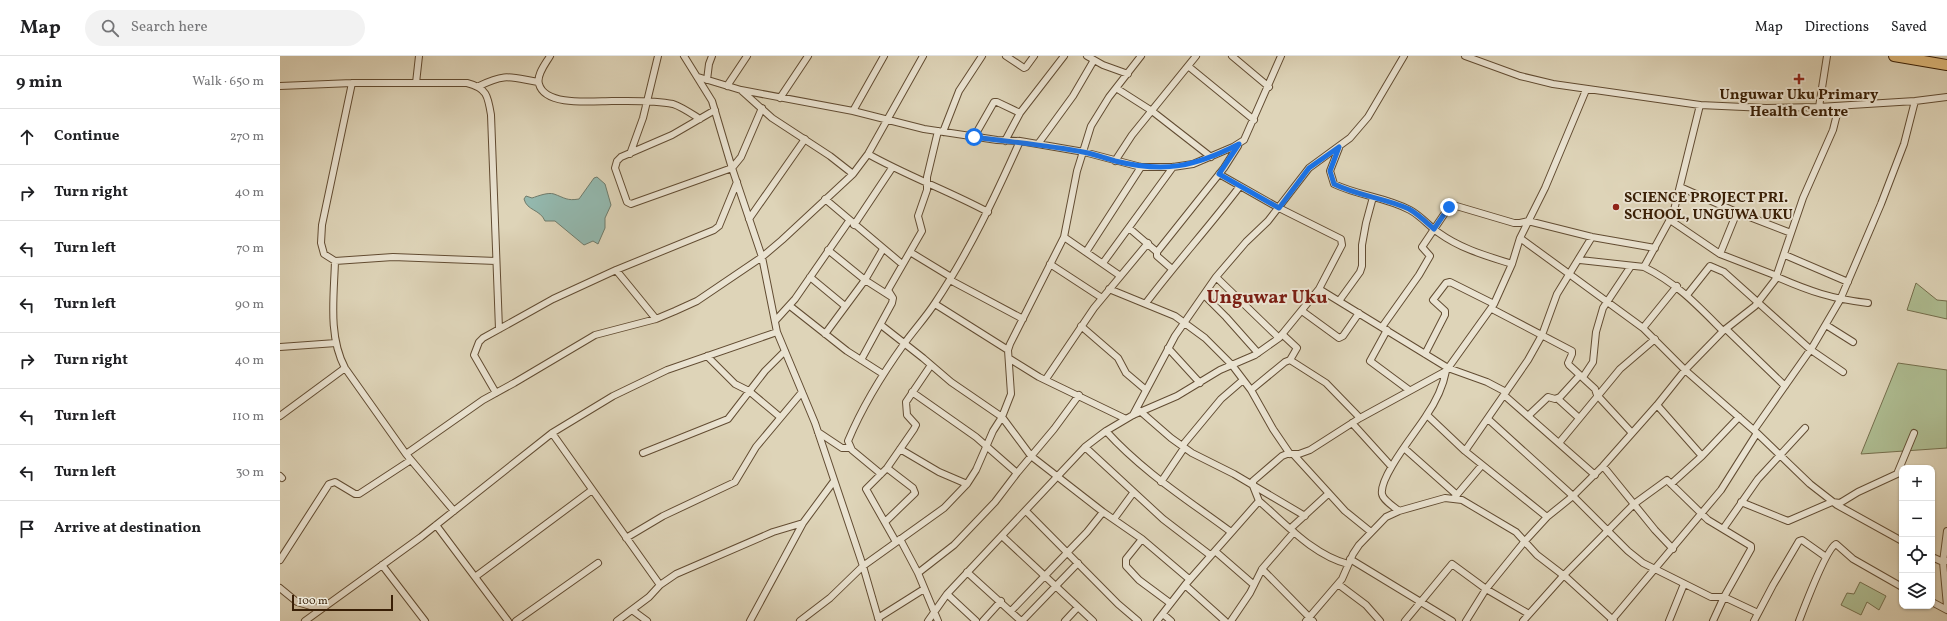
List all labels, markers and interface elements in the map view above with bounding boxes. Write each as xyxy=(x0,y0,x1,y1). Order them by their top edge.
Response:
search box xyxy=(85,10,365,46)
text: Map xyxy=(20,15,61,41)
icon: search xyxy=(99,17,121,39)
text: Search here xyxy=(131,17,208,38)
text: Map xyxy=(1755,18,1783,37)
text: Directions xyxy=(1805,18,1869,37)
text: Saved xyxy=(1891,18,1927,37)
text: 9 min xyxy=(16,71,62,94)
text: Walk · 650 m xyxy=(192,73,264,91)
marker: Unguwar Uku Primary Health Centre xyxy=(1793,73,1805,85)
place label: Unguwar Uku Primary Health Centre xyxy=(1720,85,1879,123)
icon: ahead xyxy=(16,126,38,148)
text: Continue xyxy=(54,126,119,147)
text: 270 m xyxy=(230,128,264,146)
route start xyxy=(965,128,983,146)
icon: right xyxy=(16,182,38,204)
text: Turn right xyxy=(54,182,128,203)
text: 40 m xyxy=(235,184,264,202)
place label: SCIENCE PROJECT PRI. SCHOOL, UNGUWA UKU xyxy=(1624,188,1793,226)
route end xyxy=(1440,198,1458,216)
marker: SCIENCE PROJECT PRI. SCHOOL, UNGUWA UKU xyxy=(1611,202,1621,212)
icon: left xyxy=(16,238,38,260)
text: Turn left xyxy=(54,238,116,259)
text: 70 m xyxy=(236,240,264,258)
district label: Unguwar Uku xyxy=(1206,285,1328,311)
icon: left xyxy=(16,294,38,316)
text: Turn left xyxy=(54,294,116,315)
text: 90 m xyxy=(235,296,264,314)
icon: right xyxy=(16,350,38,372)
text: Turn right xyxy=(54,350,128,371)
text: 40 m xyxy=(235,352,264,370)
icon: left xyxy=(16,406,38,428)
text: Turn left xyxy=(54,406,116,427)
text: 110 m xyxy=(232,408,264,426)
icon: left xyxy=(16,462,38,484)
text: Turn left xyxy=(54,462,116,483)
text: 30 m xyxy=(236,464,264,482)
map controls xyxy=(1899,465,1935,609)
button: + xyxy=(1899,465,1935,501)
button: − xyxy=(1899,501,1935,537)
icon: arrive xyxy=(16,518,38,540)
text: Arrive at destination xyxy=(54,518,201,539)
button: locate xyxy=(1899,537,1935,573)
button: layers xyxy=(1899,573,1935,609)
scale bar xyxy=(292,593,393,612)
text: 100 m xyxy=(298,594,328,609)

